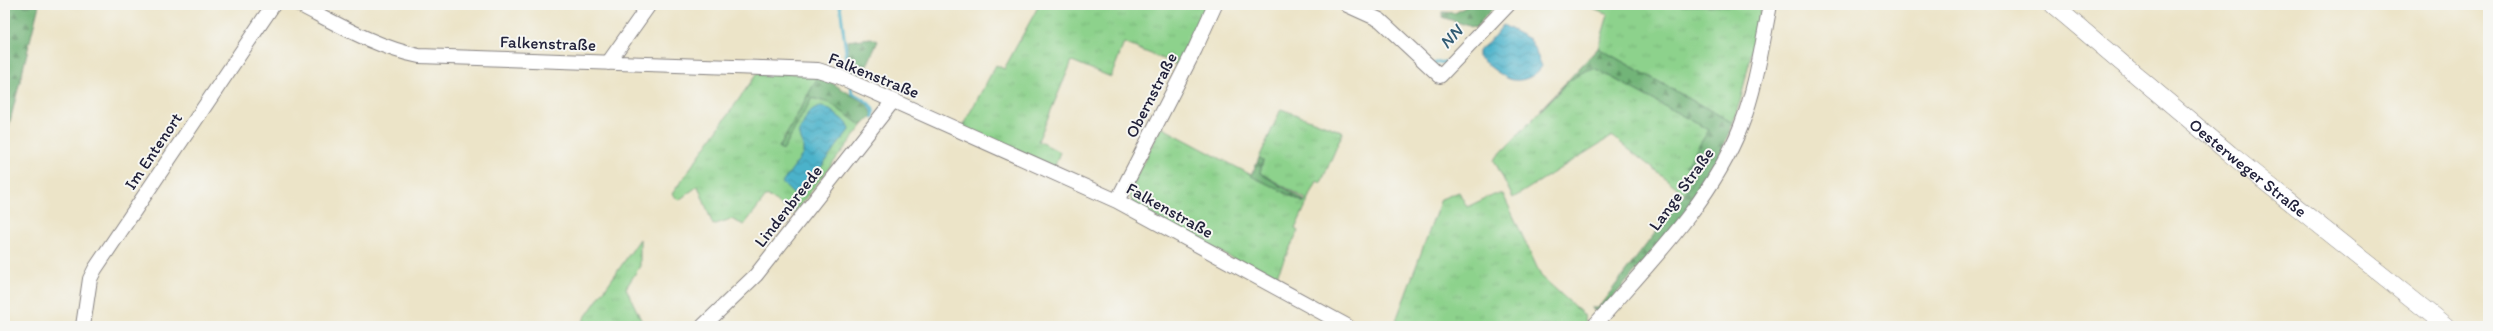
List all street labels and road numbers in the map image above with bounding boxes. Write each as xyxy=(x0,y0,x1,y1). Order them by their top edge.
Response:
street label: Falkenstraße xyxy=(500,31,596,55)
street label: Falkenstraße xyxy=(826,48,922,102)
street label: Obernstraße xyxy=(1121,49,1181,141)
street label: Im Entenort xyxy=(120,109,186,193)
street label: Oesterweger Straße xyxy=(2185,114,2311,221)
street label: Lange Straße xyxy=(1644,144,1718,234)
street label: Lindenbreede xyxy=(750,161,826,251)
street label: Falkenstraße xyxy=(1123,178,1217,242)

